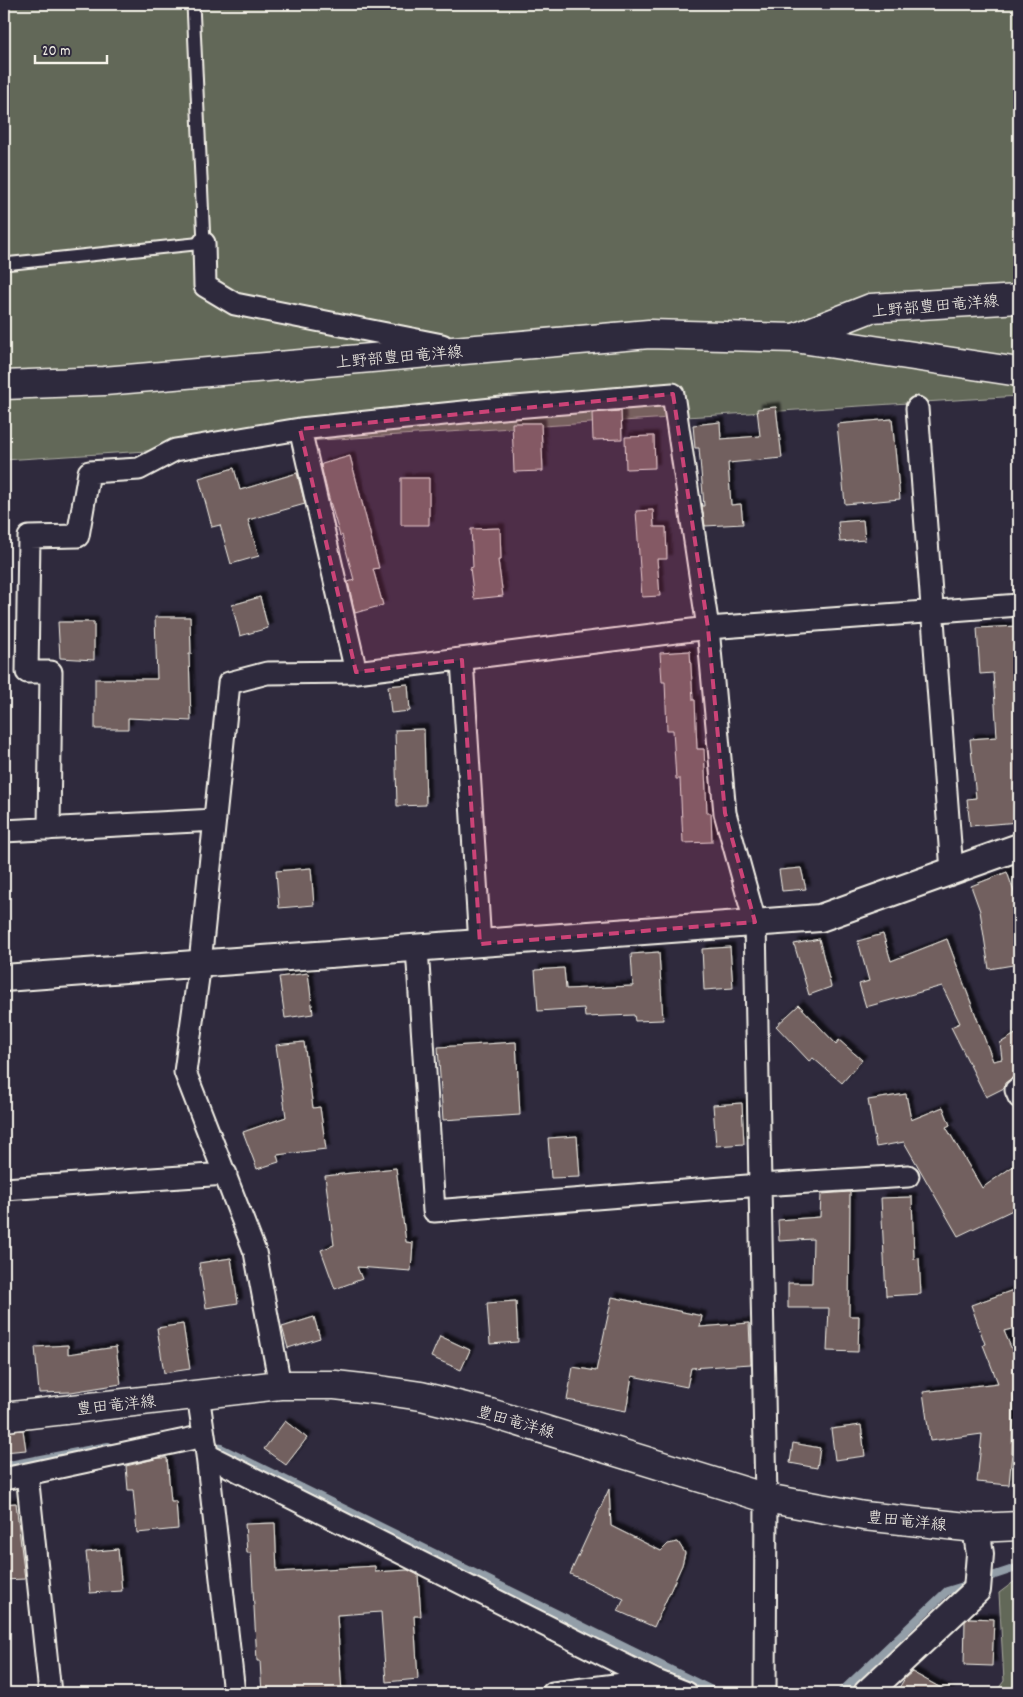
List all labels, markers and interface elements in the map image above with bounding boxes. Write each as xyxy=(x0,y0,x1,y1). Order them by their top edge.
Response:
scale bar xyxy=(35,32,108,64)
text: 20 m xyxy=(42,41,70,63)
street label: 上野部豊田竜洋線 xyxy=(870,290,1000,325)
street label: 上野部豊田竜洋線 xyxy=(334,341,464,376)
street label: 豊田竜洋線 xyxy=(75,1391,157,1422)
street label: 豊田竜洋線 xyxy=(474,1401,557,1445)
street label: 豊田竜洋線 xyxy=(866,1507,948,1538)

